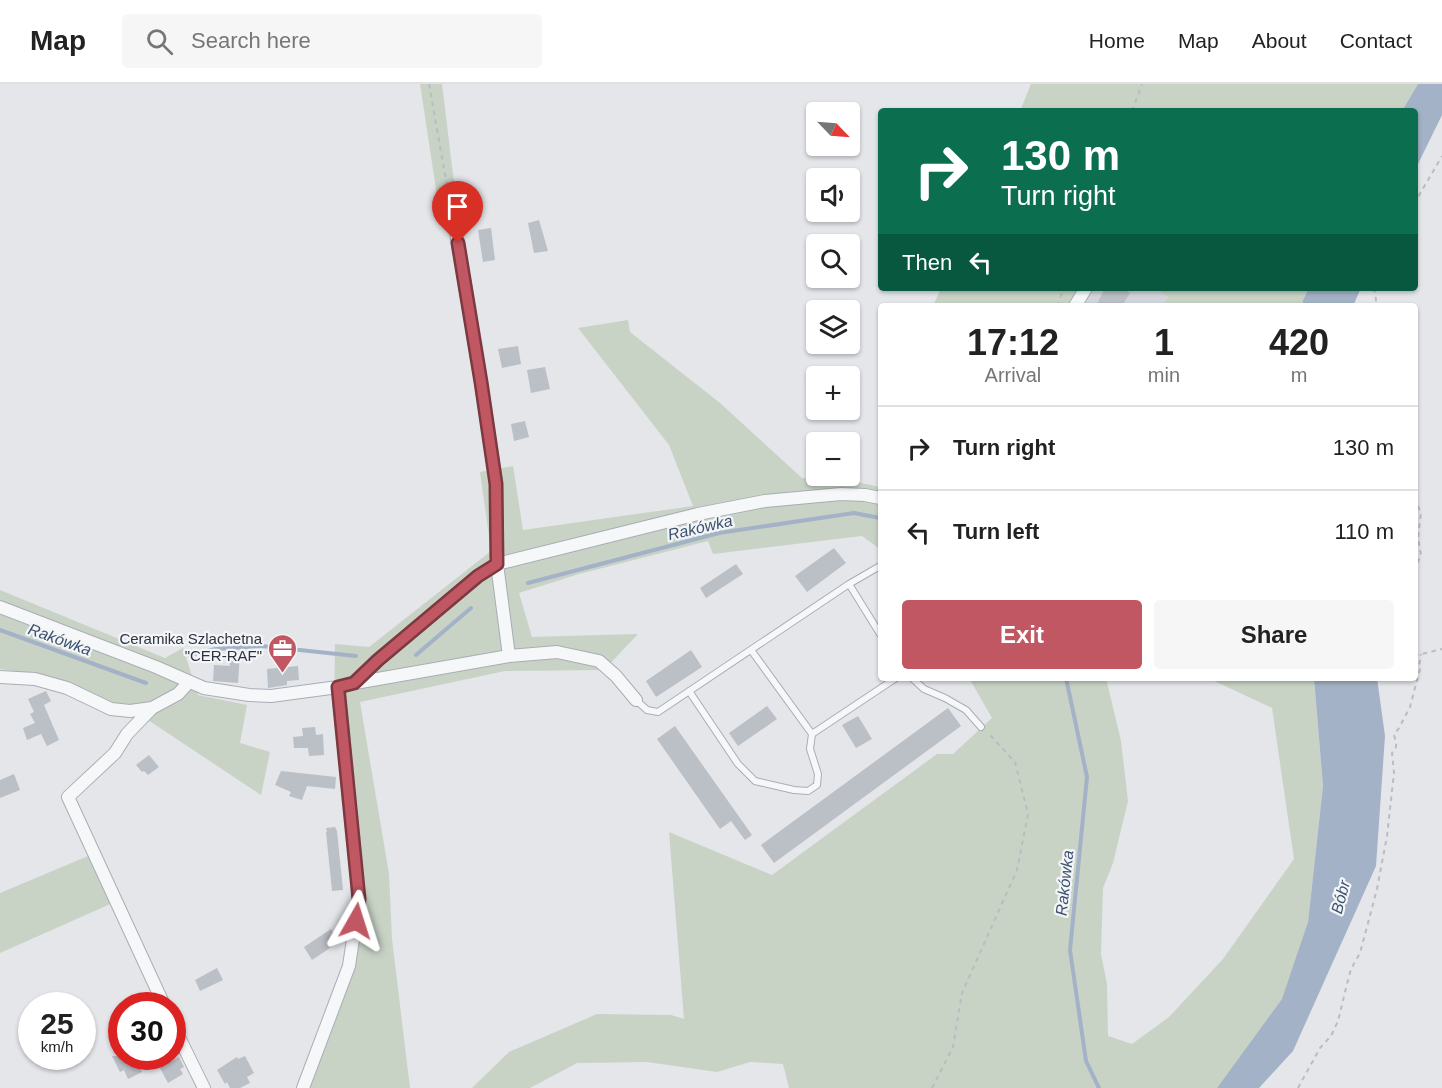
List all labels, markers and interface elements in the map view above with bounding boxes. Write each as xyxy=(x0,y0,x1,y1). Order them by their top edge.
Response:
search box xyxy=(122,14,542,68)
text: Map xyxy=(30,25,86,56)
icon: search xyxy=(143,25,176,58)
text: Search here xyxy=(191,28,311,53)
text: Home xyxy=(1089,29,1145,52)
text: Map xyxy=(1178,29,1219,52)
text: About xyxy=(1252,29,1307,52)
text: Contact xyxy=(1340,29,1412,52)
north arrow xyxy=(806,102,860,156)
map controls xyxy=(806,102,860,486)
icon: right xyxy=(902,132,980,210)
text: 130 m xyxy=(1001,132,1120,179)
button: sound xyxy=(806,168,860,222)
pin xyxy=(432,181,483,243)
text: Turn right xyxy=(1001,181,1116,211)
icon: arrive xyxy=(441,190,474,223)
button: search xyxy=(806,234,860,288)
icon: left xyxy=(964,246,997,279)
text: Then xyxy=(902,250,952,275)
button: layers xyxy=(806,300,860,354)
text: 17:12 xyxy=(967,322,1059,363)
text: 1 xyxy=(1154,322,1174,363)
text: 420 xyxy=(1269,322,1329,363)
text: Arrival xyxy=(985,364,1041,386)
text: min xyxy=(1148,364,1180,386)
text: m xyxy=(1291,364,1307,386)
button: + xyxy=(806,366,860,420)
button: − xyxy=(806,432,860,486)
icon: right xyxy=(902,432,935,465)
text: Turn right xyxy=(953,435,1055,460)
text: 130 m xyxy=(1333,435,1394,460)
water label: Rakówka xyxy=(666,512,734,543)
icon: left xyxy=(902,516,935,549)
text: Turn left xyxy=(953,519,1039,544)
text: 110 m xyxy=(1334,519,1394,544)
button: Exit xyxy=(902,600,1142,669)
button: Share xyxy=(1154,600,1394,669)
water label: Rakówka xyxy=(26,620,94,659)
place label: Ceramika Szlachetna "CER-RAF" xyxy=(119,630,263,664)
office icon: Ceramika Szlachetna "CER-RAF" xyxy=(267,632,299,674)
water label: Rakówka xyxy=(1053,849,1076,917)
water label: Bóbr xyxy=(1328,878,1353,916)
position arrow xyxy=(324,889,388,953)
speed limit sign: 30 xyxy=(108,992,186,1070)
text: 25 xyxy=(40,1007,74,1040)
text: km/h xyxy=(41,1038,73,1055)

